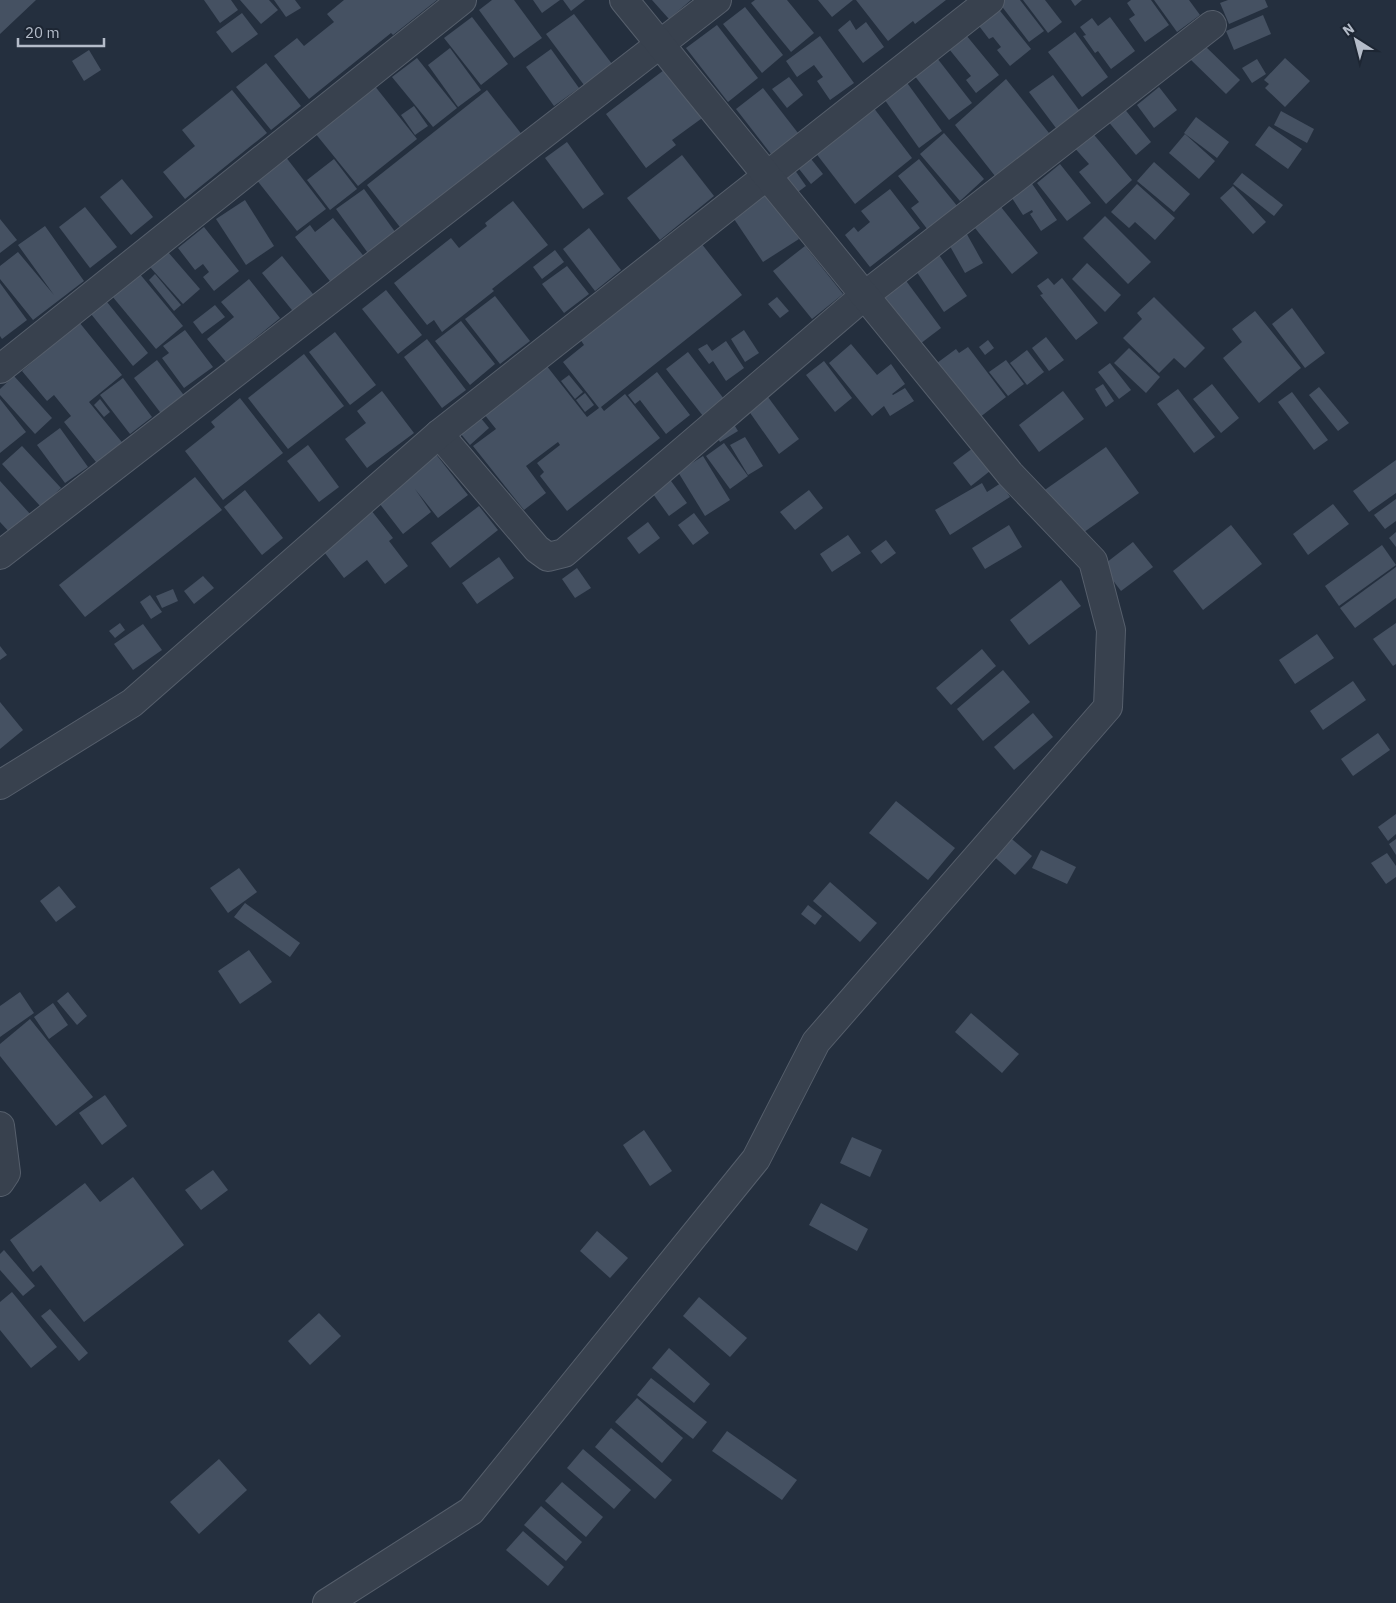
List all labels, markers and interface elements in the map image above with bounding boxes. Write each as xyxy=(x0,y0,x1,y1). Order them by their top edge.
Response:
scale bar xyxy=(18,15,104,47)
north arrow xyxy=(1331,15,1381,65)
text: N xyxy=(1339,19,1358,40)
text: 20 m xyxy=(25,23,60,42)

